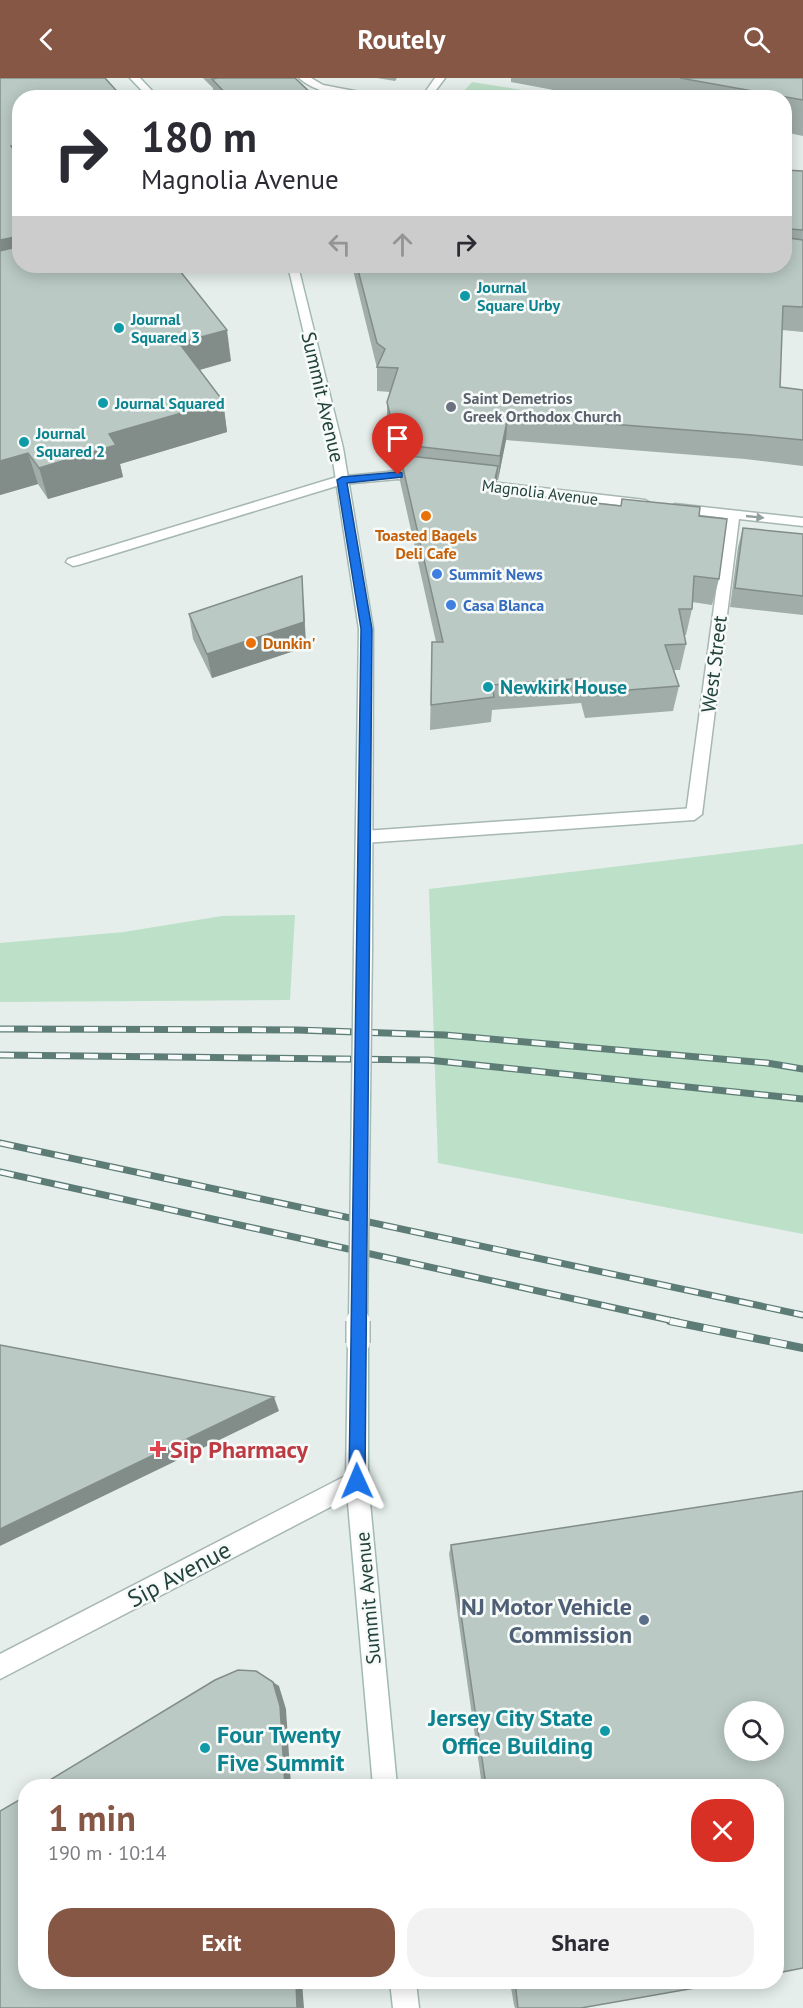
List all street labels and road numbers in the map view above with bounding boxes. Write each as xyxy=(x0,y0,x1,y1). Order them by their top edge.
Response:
street label: Summit Avenue xyxy=(295,329,351,465)
street label: Magnolia Avenue xyxy=(481,475,599,509)
street label: West Street xyxy=(695,614,733,714)
street label: Summit Avenue xyxy=(349,1531,387,1665)
street label: Sip Avenue xyxy=(122,1534,236,1614)

